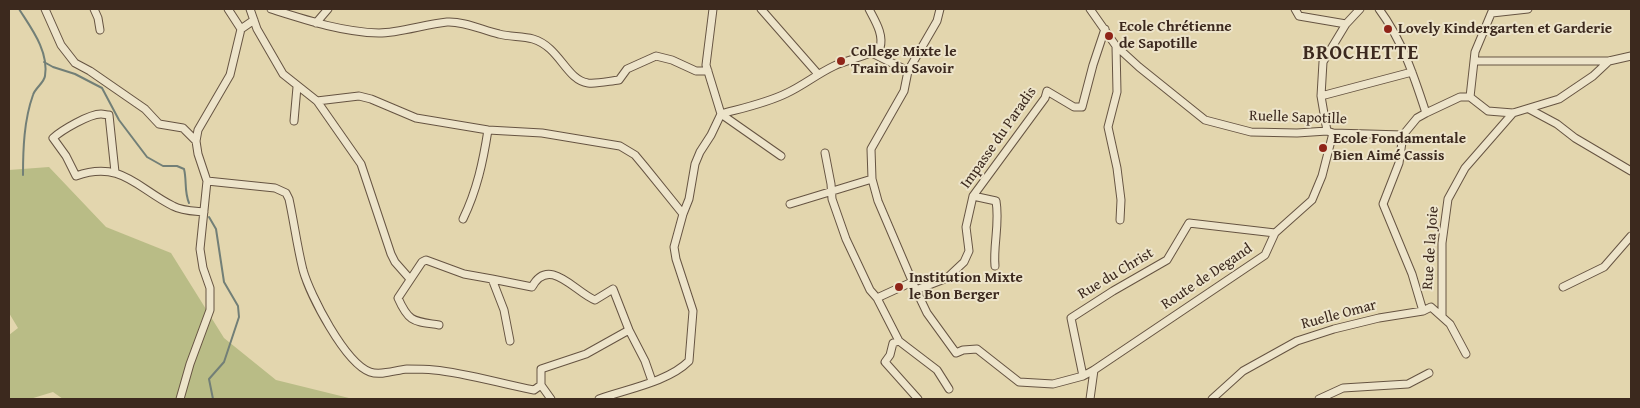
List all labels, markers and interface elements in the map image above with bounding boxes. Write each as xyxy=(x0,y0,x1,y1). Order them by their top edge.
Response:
place label: Ecole Chrétienne de Sapotille xyxy=(1119,18,1232,53)
place label: Lovely Kindergarten et Garderie xyxy=(1398,20,1612,38)
marker: Lovely Kindergarten et Garderie xyxy=(1382,23,1394,35)
marker: Ecole Chrétienne de Sapotille xyxy=(1103,30,1115,42)
district label: BROCHETTE xyxy=(1302,42,1420,66)
place label: College Mixte le Train du Savoir xyxy=(851,43,957,78)
marker: College Mixte le Train du Savoir xyxy=(835,55,847,67)
street label: Impasse du Paradis xyxy=(957,84,1041,192)
street label: Ruelle Sapotille xyxy=(1249,107,1347,129)
place label: Ecole Fondamentale Bien Aimé Cassis xyxy=(1333,130,1466,165)
marker: Ecole Fondamentale Bien Aimé Cassis xyxy=(1317,142,1329,154)
street label: Rue de la Joie xyxy=(1419,206,1443,290)
street label: Route de Degand xyxy=(1158,240,1256,314)
street label: Rue du Christ xyxy=(1075,244,1157,304)
place label: Institution Mixte le Bon Berger xyxy=(909,269,1023,304)
marker: Institution Mixte le Bon Berger xyxy=(893,281,905,293)
street label: Ruelle Omar xyxy=(1299,296,1379,334)

